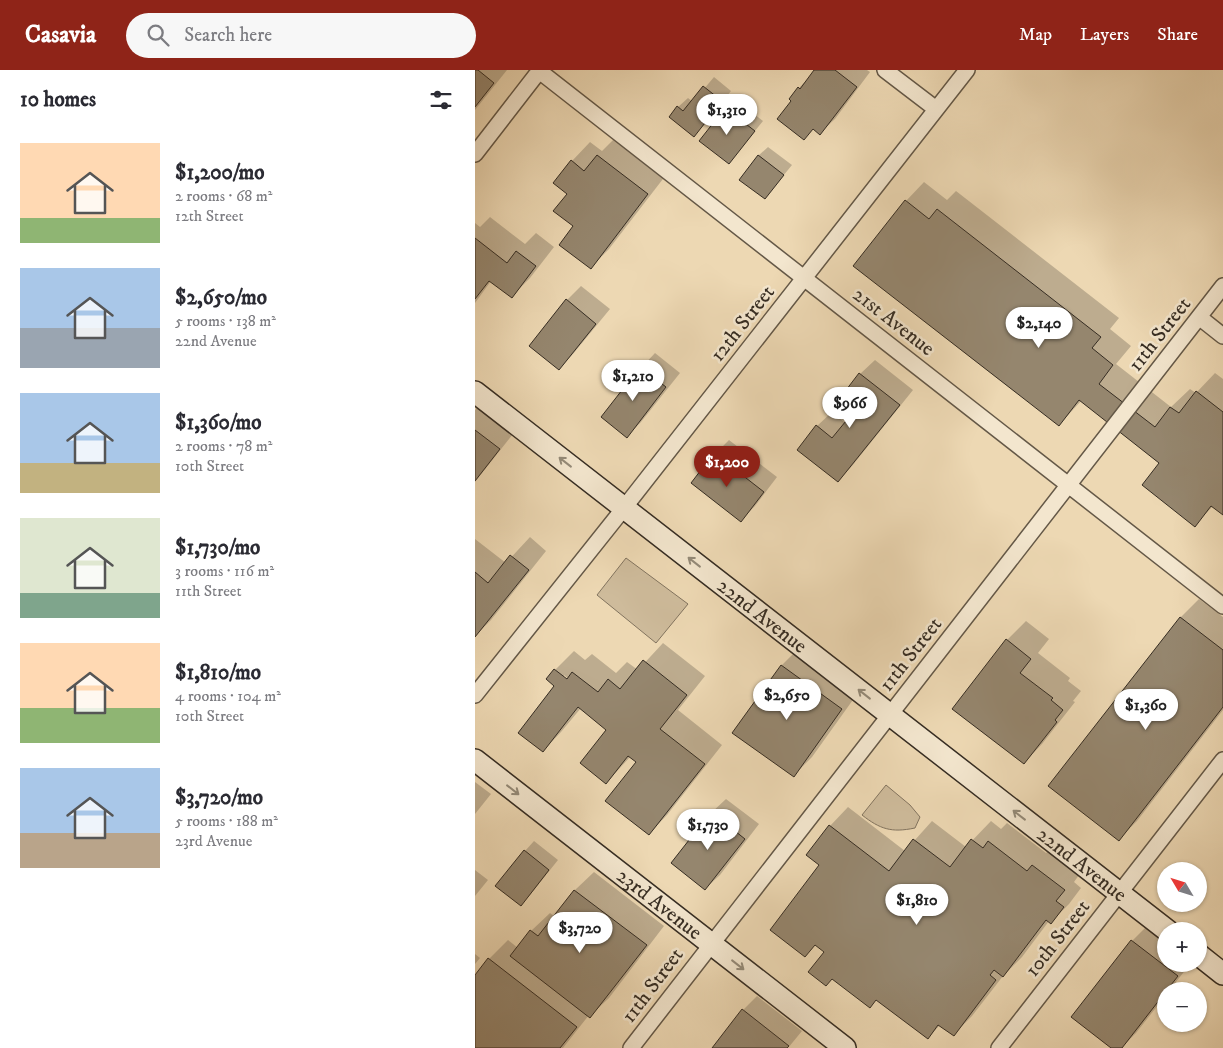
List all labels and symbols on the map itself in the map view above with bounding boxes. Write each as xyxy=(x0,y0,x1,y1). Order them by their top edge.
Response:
pin: $1,310 xyxy=(686,93,768,136)
street label: 12th Street xyxy=(705,280,781,367)
street label: 21st Avenue xyxy=(847,282,940,362)
street label: 11th Street xyxy=(1123,292,1197,377)
pin: $2,140 xyxy=(998,306,1080,349)
pin: $1,210 xyxy=(592,360,674,402)
pin: $966 xyxy=(820,386,880,429)
pin: $1,200 xyxy=(686,446,768,488)
one-way arrow xyxy=(559,457,572,468)
one-way arrow xyxy=(687,557,700,568)
street label: 22nd Avenue xyxy=(711,573,812,660)
street label: 11th Street xyxy=(874,612,948,697)
pin: $2,650 xyxy=(746,678,828,721)
one-way arrow xyxy=(857,688,870,699)
pin: $1,360 xyxy=(1105,688,1187,731)
one-way arrow xyxy=(507,784,520,795)
pin: $1,730 xyxy=(667,808,749,851)
one-way arrow xyxy=(1013,810,1026,821)
street label: 22nd Avenue xyxy=(1031,822,1132,908)
north arrow xyxy=(1157,862,1207,912)
street label: 23rd Avenue xyxy=(611,863,707,946)
pin: $1,810 xyxy=(876,884,958,926)
street label: 10th Street xyxy=(1020,895,1096,982)
pin: $3,720 xyxy=(539,912,621,954)
street label: 11th Street xyxy=(616,943,690,1028)
one-way arrow xyxy=(731,960,744,971)

